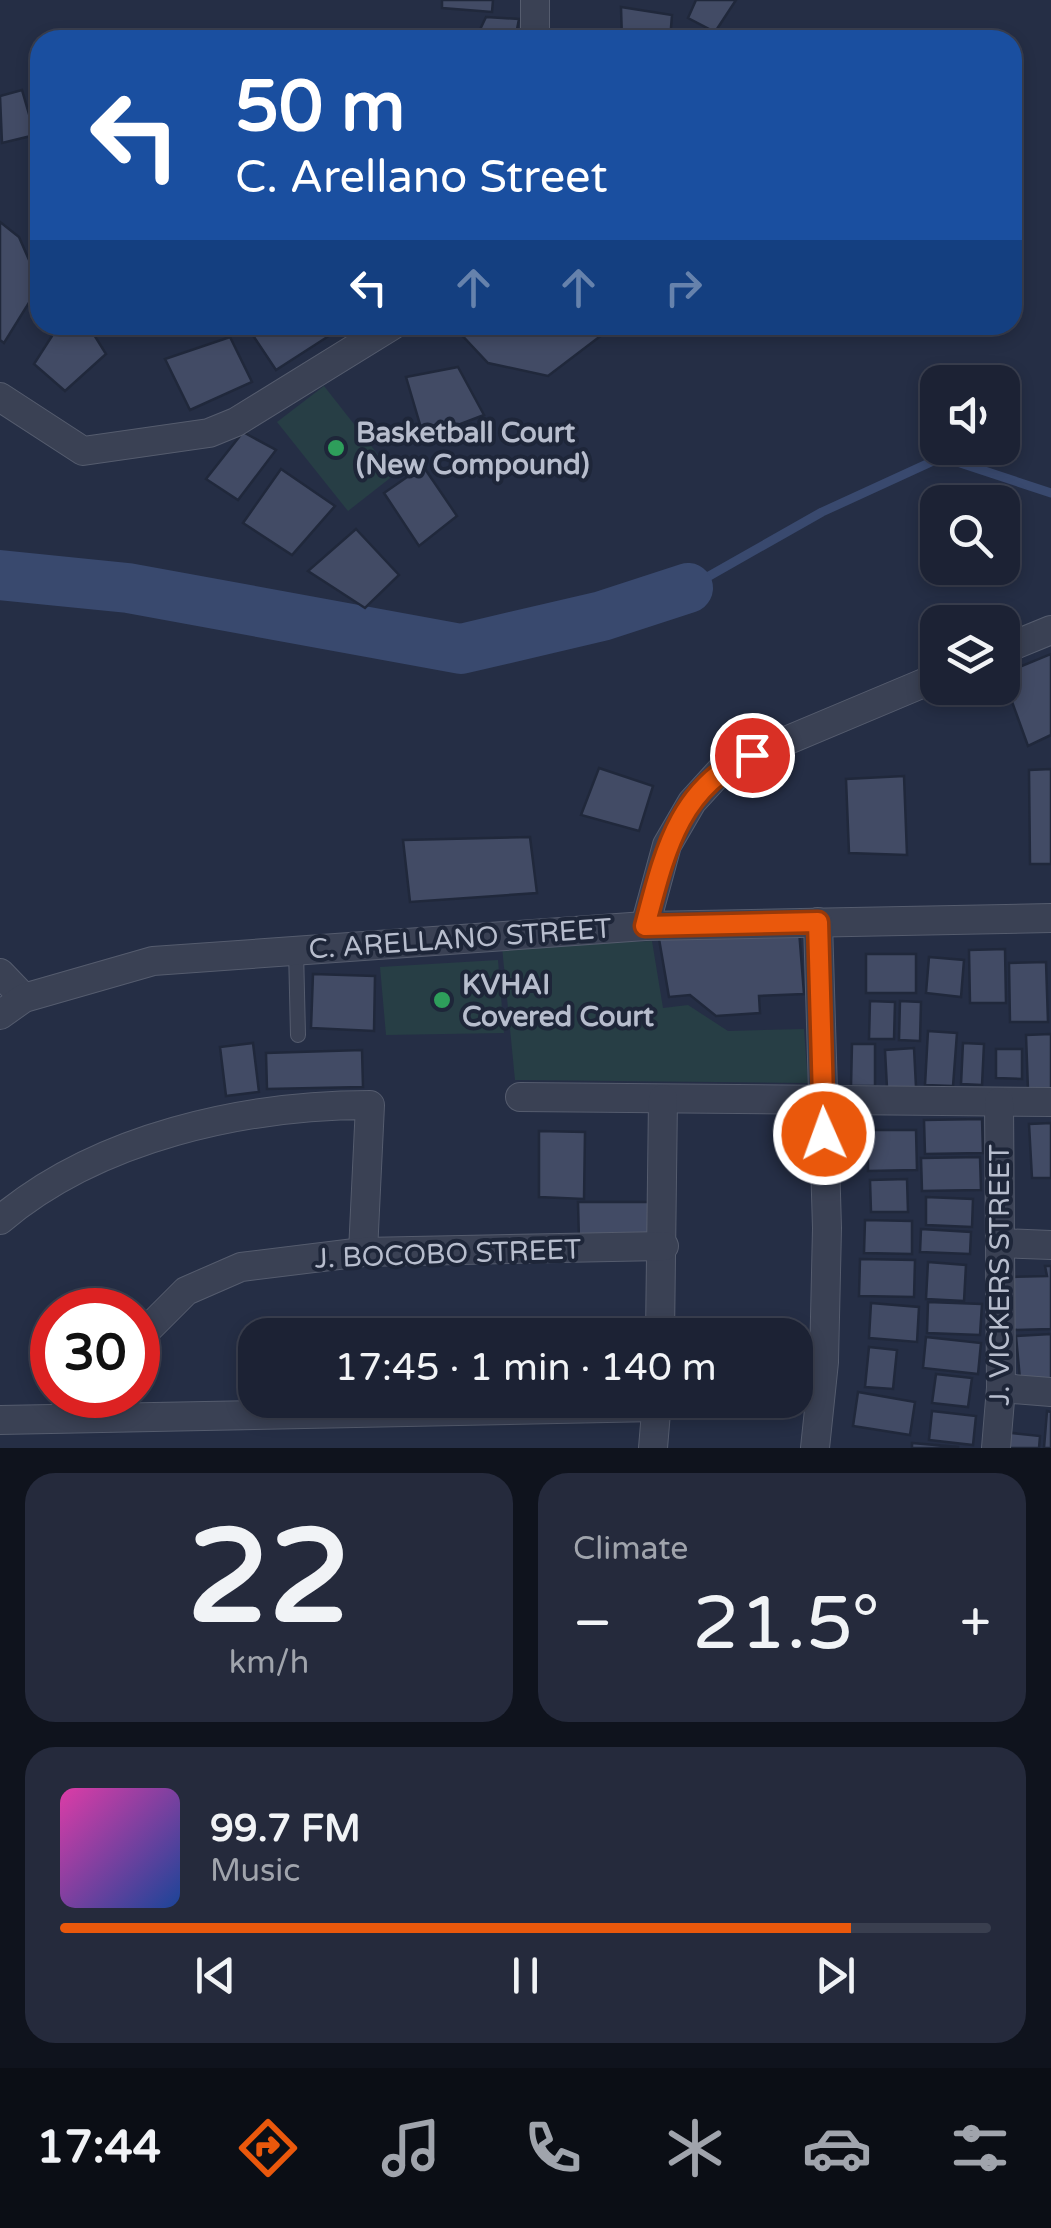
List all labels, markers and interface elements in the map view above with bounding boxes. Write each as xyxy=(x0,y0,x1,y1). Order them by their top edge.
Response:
text: 50 m xyxy=(235,66,405,150)
icon: left xyxy=(70,70,200,200)
text: C. Arellano Street xyxy=(235,151,608,205)
icon: left xyxy=(341,260,396,315)
icon: ahead xyxy=(446,260,501,315)
icon: ahead xyxy=(551,260,606,315)
icon: right xyxy=(656,260,711,315)
map controls xyxy=(920,365,1020,705)
button: sound xyxy=(920,365,1020,465)
place label: Basketball Court (New Compound) xyxy=(356,416,589,482)
marker: Basketball Court (New Compound) xyxy=(325,437,347,459)
button: search xyxy=(920,485,1020,585)
button: layers xyxy=(920,605,1020,705)
pin xyxy=(710,713,795,798)
icon: arrive xyxy=(725,728,780,783)
street label: C. ARELLANO STREET xyxy=(307,911,613,967)
place label: KVHAI Covered Court xyxy=(462,968,654,1034)
marker: KVHAI Covered Court xyxy=(431,989,453,1011)
position arrow xyxy=(772,1082,876,1186)
street label: J. VICKERS STREET xyxy=(983,1144,1017,1406)
street label: J. BOCOBO STREET xyxy=(314,1232,582,1276)
speed limit sign: 30 xyxy=(30,1288,160,1418)
text: 17:45 · 1 min · 140 m xyxy=(334,1345,717,1391)
text: 22 xyxy=(187,1501,351,1657)
text: Climate xyxy=(573,1530,688,1568)
text: 21.5° xyxy=(692,1579,880,1669)
text: − xyxy=(573,1591,612,1657)
text: + xyxy=(960,1591,991,1657)
text: km/h xyxy=(229,1644,309,1682)
text: 99.7 FM xyxy=(210,1806,361,1852)
text: Music xyxy=(210,1852,300,1890)
icon: previous xyxy=(188,1948,243,2003)
icon: pause xyxy=(498,1948,553,2003)
icon: next xyxy=(808,1948,863,2003)
icon: directions xyxy=(233,2113,303,2183)
icon: music xyxy=(376,2113,446,2183)
icon: phone xyxy=(518,2113,588,2183)
icon: climate xyxy=(660,2113,730,2183)
icon: car xyxy=(802,2113,872,2183)
icon: filters xyxy=(945,2113,1015,2183)
text: 17:44 xyxy=(36,2121,161,2175)

